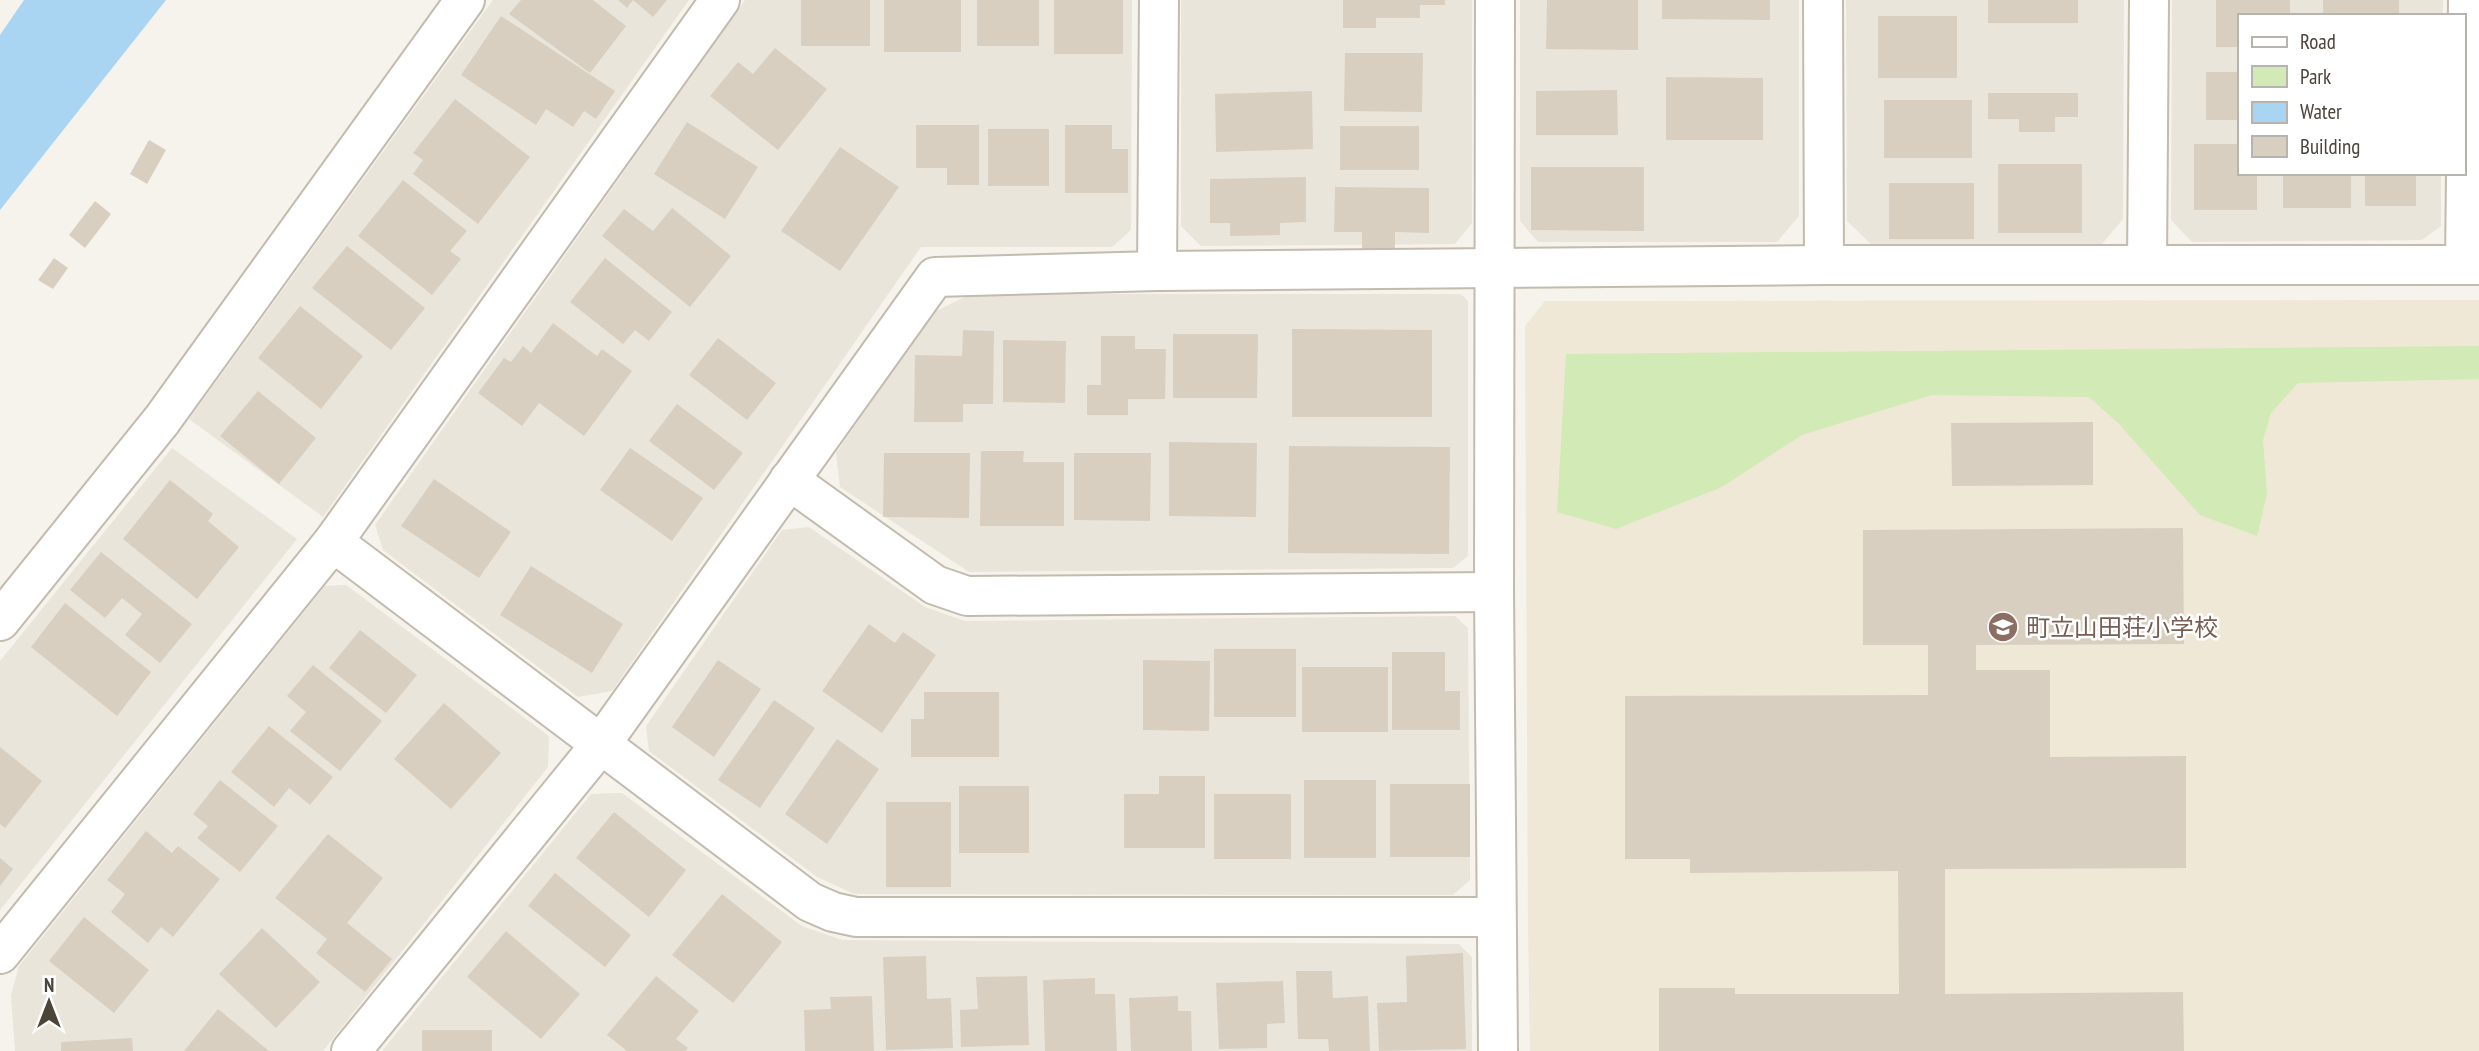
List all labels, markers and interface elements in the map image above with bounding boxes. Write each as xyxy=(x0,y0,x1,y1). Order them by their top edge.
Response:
legend xyxy=(2238,14,2465,175)
text: Road xyxy=(2300,28,2336,55)
text: Park xyxy=(2300,63,2331,90)
text: Water xyxy=(2300,98,2342,125)
text: Building xyxy=(2300,133,2360,160)
school or university icon: 町立山田荘小学校 xyxy=(1986,610,2020,644)
place label: 町立山田荘小学校 xyxy=(2026,612,2218,643)
north arrow xyxy=(14,967,84,1037)
text: N xyxy=(44,973,54,997)

